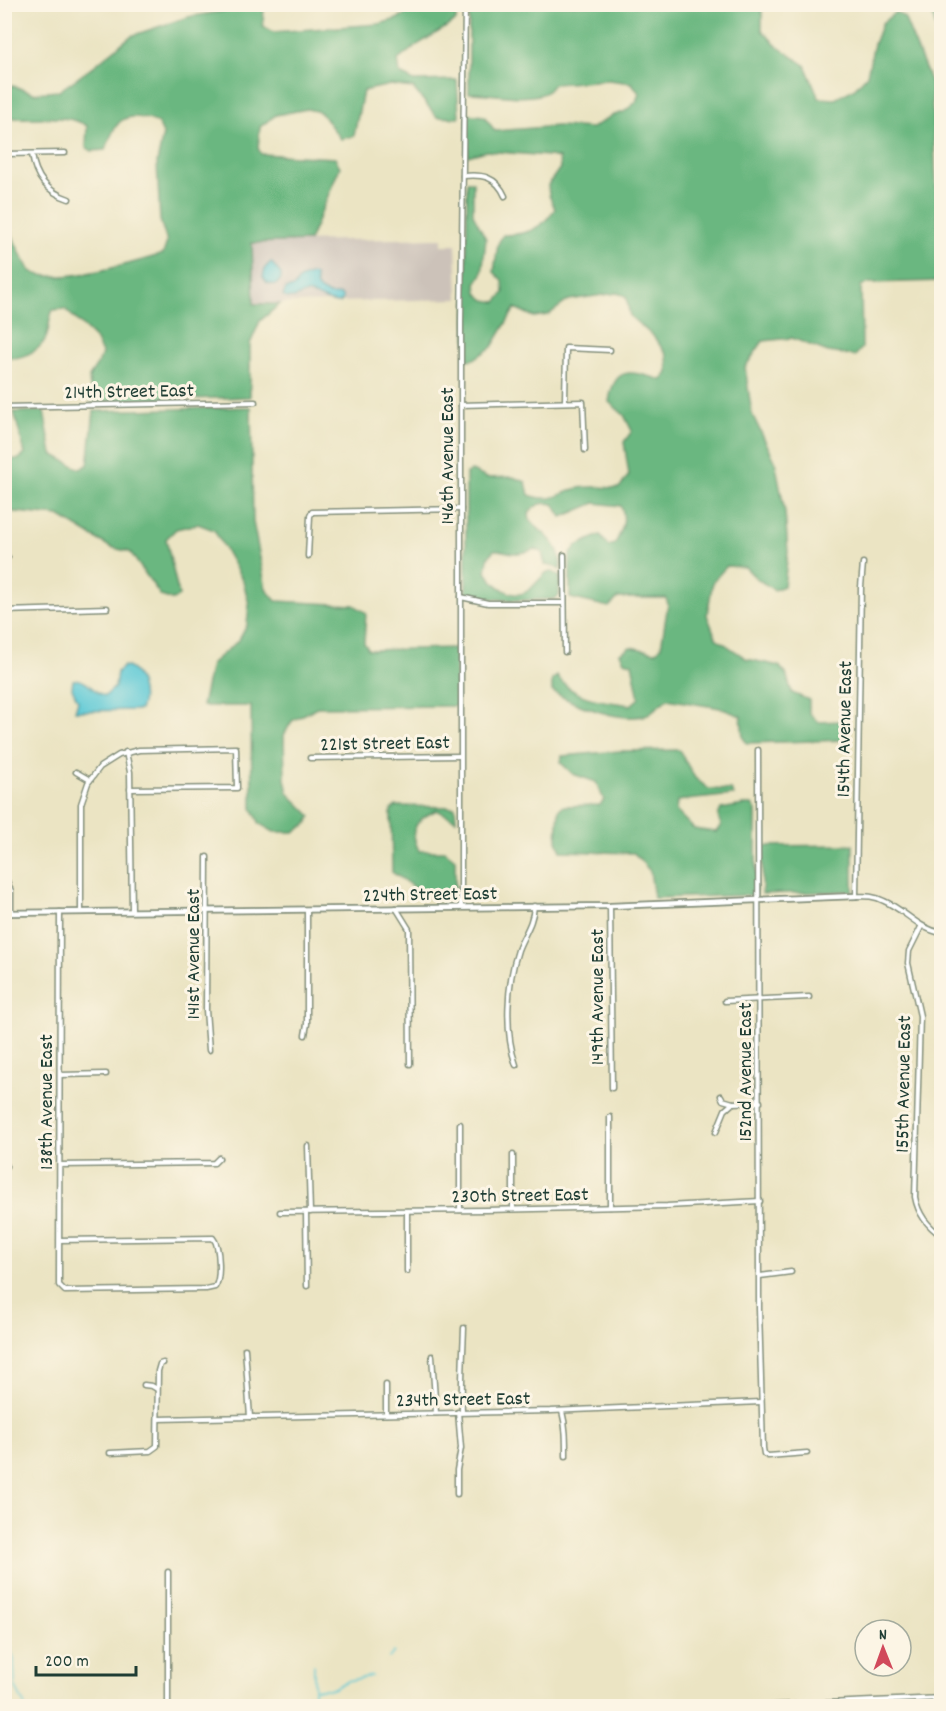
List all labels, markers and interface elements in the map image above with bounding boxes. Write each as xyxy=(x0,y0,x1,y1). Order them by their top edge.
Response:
street label: 214th Street East xyxy=(64,378,194,408)
street label: 146th Avenue East xyxy=(435,387,463,525)
street label: 154th Avenue East xyxy=(831,661,861,798)
street label: 221st Street East xyxy=(320,730,450,760)
street label: 224th Street East xyxy=(363,881,497,911)
street label: 141st Avenue East xyxy=(181,889,209,1020)
street label: 149th Avenue East xyxy=(585,929,613,1065)
street label: 152nd Avenue East xyxy=(733,1002,761,1142)
street label: 155th Avenue East xyxy=(890,1015,920,1153)
street label: 138th Avenue East xyxy=(34,1034,62,1170)
street label: 230th Street East xyxy=(451,1182,589,1212)
street label: 234th Street East xyxy=(396,1386,531,1416)
north arrow xyxy=(853,1618,913,1678)
text: N xyxy=(879,1624,887,1647)
scale bar xyxy=(36,1639,136,1677)
text: 200 m xyxy=(45,1650,89,1675)

